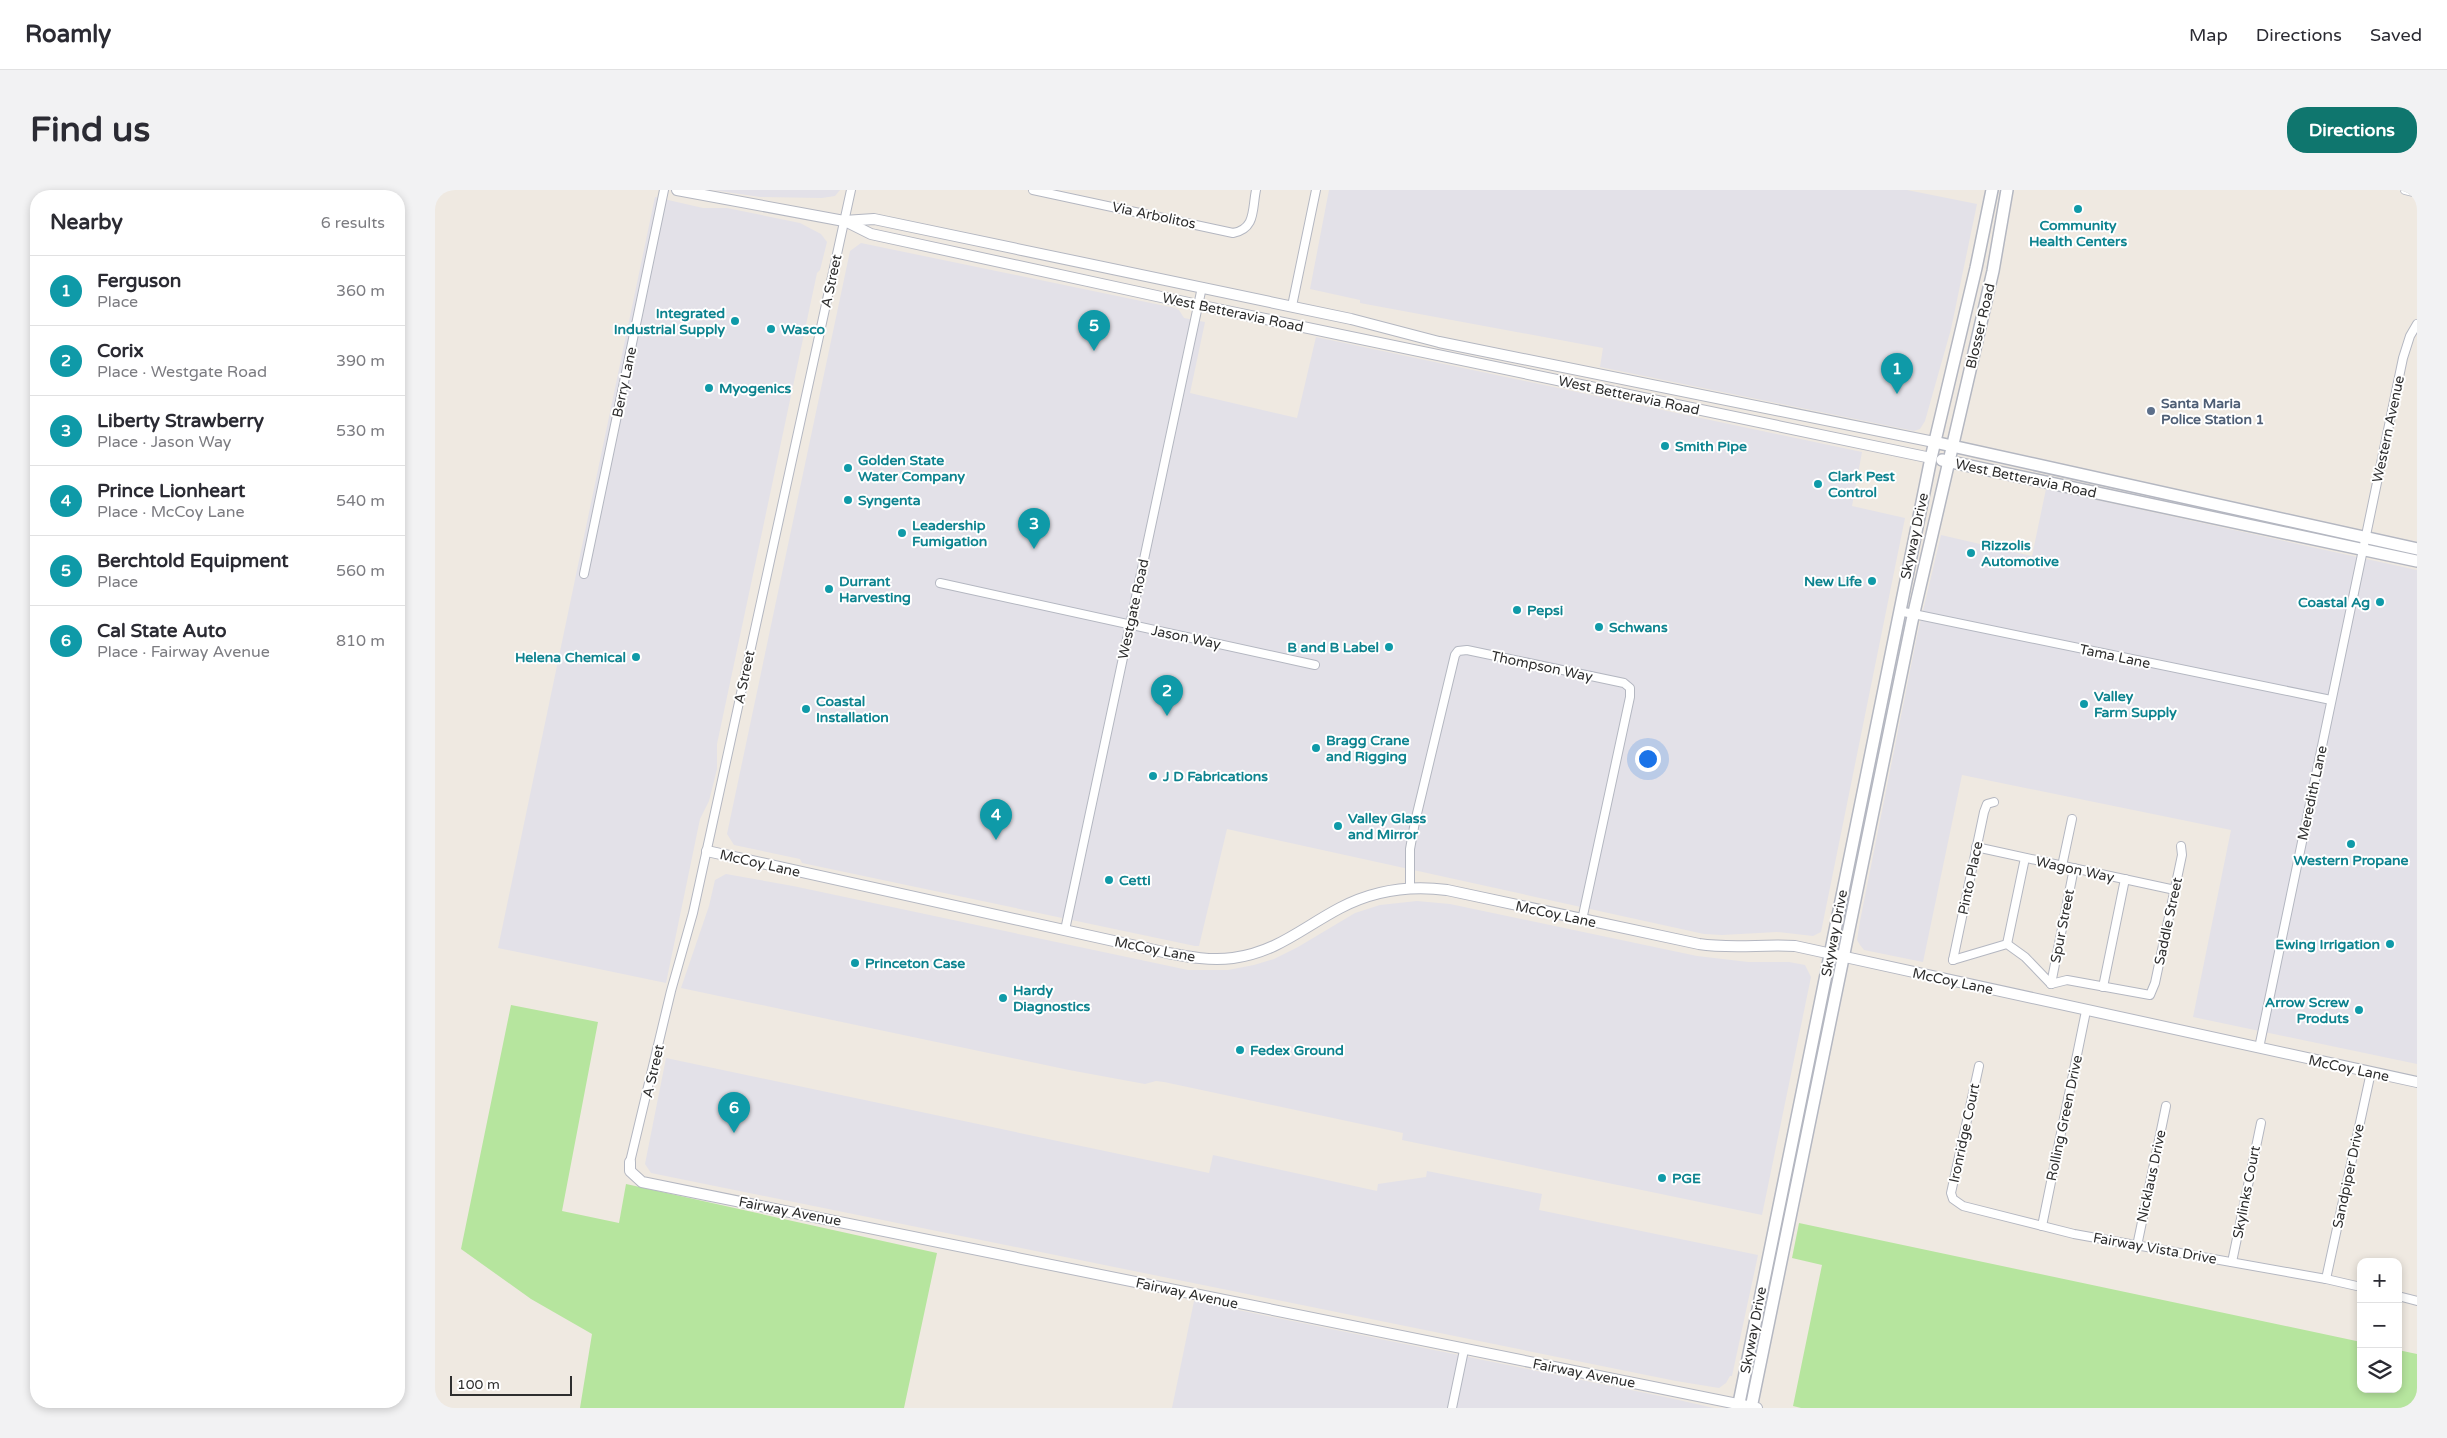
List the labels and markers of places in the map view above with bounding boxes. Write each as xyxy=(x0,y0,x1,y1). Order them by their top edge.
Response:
marker: Community Health Centers xyxy=(2072,203,2084,215)
place label: Community Health Centers xyxy=(2029,217,2127,250)
place label: Integrated Industrial Supply xyxy=(614,305,725,338)
pin: 5 xyxy=(1078,310,1110,351)
marker: Integrated Industrial Supply xyxy=(729,315,741,327)
place label: Wasco xyxy=(781,321,826,338)
marker: Wasco xyxy=(765,323,777,335)
pin: 1 xyxy=(1881,353,1913,394)
place label: Myogenics xyxy=(719,380,792,397)
marker: Myogenics xyxy=(703,382,715,394)
place label: Santa Maria Police Station 1 xyxy=(2161,395,2264,428)
marker: Santa Maria Police Station 1 xyxy=(2145,405,2157,417)
place label: Smith Pipe xyxy=(1675,438,1747,455)
marker: Smith Pipe xyxy=(1659,440,1671,452)
place label: Golden State Water Company xyxy=(858,452,965,485)
marker: Golden State Water Company xyxy=(842,462,854,474)
place label: Clark Pest Control xyxy=(1828,468,1896,501)
marker: Clark Pest Control xyxy=(1812,478,1824,490)
place label: Syngenta xyxy=(858,492,921,509)
marker: Syngenta xyxy=(842,494,854,506)
pin: 3 xyxy=(1018,508,1050,549)
place label: Leadership Fumigation xyxy=(912,517,987,550)
marker: Leadership Fumigation xyxy=(896,527,908,539)
place label: Rizzolis Automotive xyxy=(1981,537,2059,570)
marker: Rizzolis Automotive xyxy=(1965,547,1977,559)
place label: Durrant Harvesting xyxy=(839,573,911,606)
place label: New Life xyxy=(1804,573,1862,590)
marker: New Life xyxy=(1866,575,1878,587)
marker: Durrant Harvesting xyxy=(823,583,835,595)
place label: Coastal Ag xyxy=(2298,594,2370,611)
marker: Coastal Ag xyxy=(2374,596,2386,608)
place label: Pepsi xyxy=(1527,602,1563,619)
marker: Pepsi xyxy=(1511,604,1523,616)
place label: Schwans xyxy=(1609,619,1668,636)
marker: Schwans xyxy=(1593,621,1605,633)
place label: B and B Label xyxy=(1287,639,1379,656)
marker: B and B Label xyxy=(1383,641,1395,653)
place label: Helena Chemical xyxy=(515,649,626,666)
marker: Helena Chemical xyxy=(630,651,642,663)
pin: 2 xyxy=(1151,675,1183,716)
place label: Valley Farm Supply xyxy=(2094,688,2177,721)
place label: Coastal Installation xyxy=(816,693,889,726)
marker: Valley Farm Supply xyxy=(2078,698,2090,710)
marker: Coastal Installation xyxy=(800,703,812,715)
place label: Bragg Crane and Rigging xyxy=(1326,732,1410,765)
marker: Bragg Crane and Rigging xyxy=(1310,742,1322,754)
place label: J D Fabrications xyxy=(1162,768,1268,785)
marker: J D Fabrications xyxy=(1147,770,1159,782)
pin: 4 xyxy=(980,799,1012,840)
place label: Valley Glass and Mirror xyxy=(1348,810,1426,843)
marker: Valley Glass and Mirror xyxy=(1332,820,1344,832)
marker: Western Propane xyxy=(2345,838,2357,850)
place label: Western Propane xyxy=(2294,852,2409,869)
place label: Cetti xyxy=(1119,872,1151,889)
marker: Cetti xyxy=(1103,874,1115,886)
place label: Ewing Irrigation xyxy=(2275,936,2380,953)
marker: Ewing Irrigation xyxy=(2384,938,2396,950)
place label: Princeton Case xyxy=(865,955,965,972)
marker: Princeton Case xyxy=(849,957,861,969)
place label: Hardy Diagnostics xyxy=(1013,982,1091,1015)
marker: Hardy Diagnostics xyxy=(997,992,1009,1004)
place label: Arrow Screw Produts xyxy=(2265,994,2349,1027)
marker: Arrow Screw Produts xyxy=(2353,1004,2365,1016)
place label: Fedex Ground xyxy=(1250,1042,1344,1059)
marker: Fedex Ground xyxy=(1234,1044,1246,1056)
pin: 6 xyxy=(718,1092,750,1133)
place label: PGE xyxy=(1672,1170,1701,1187)
marker: PGE xyxy=(1656,1172,1668,1184)

